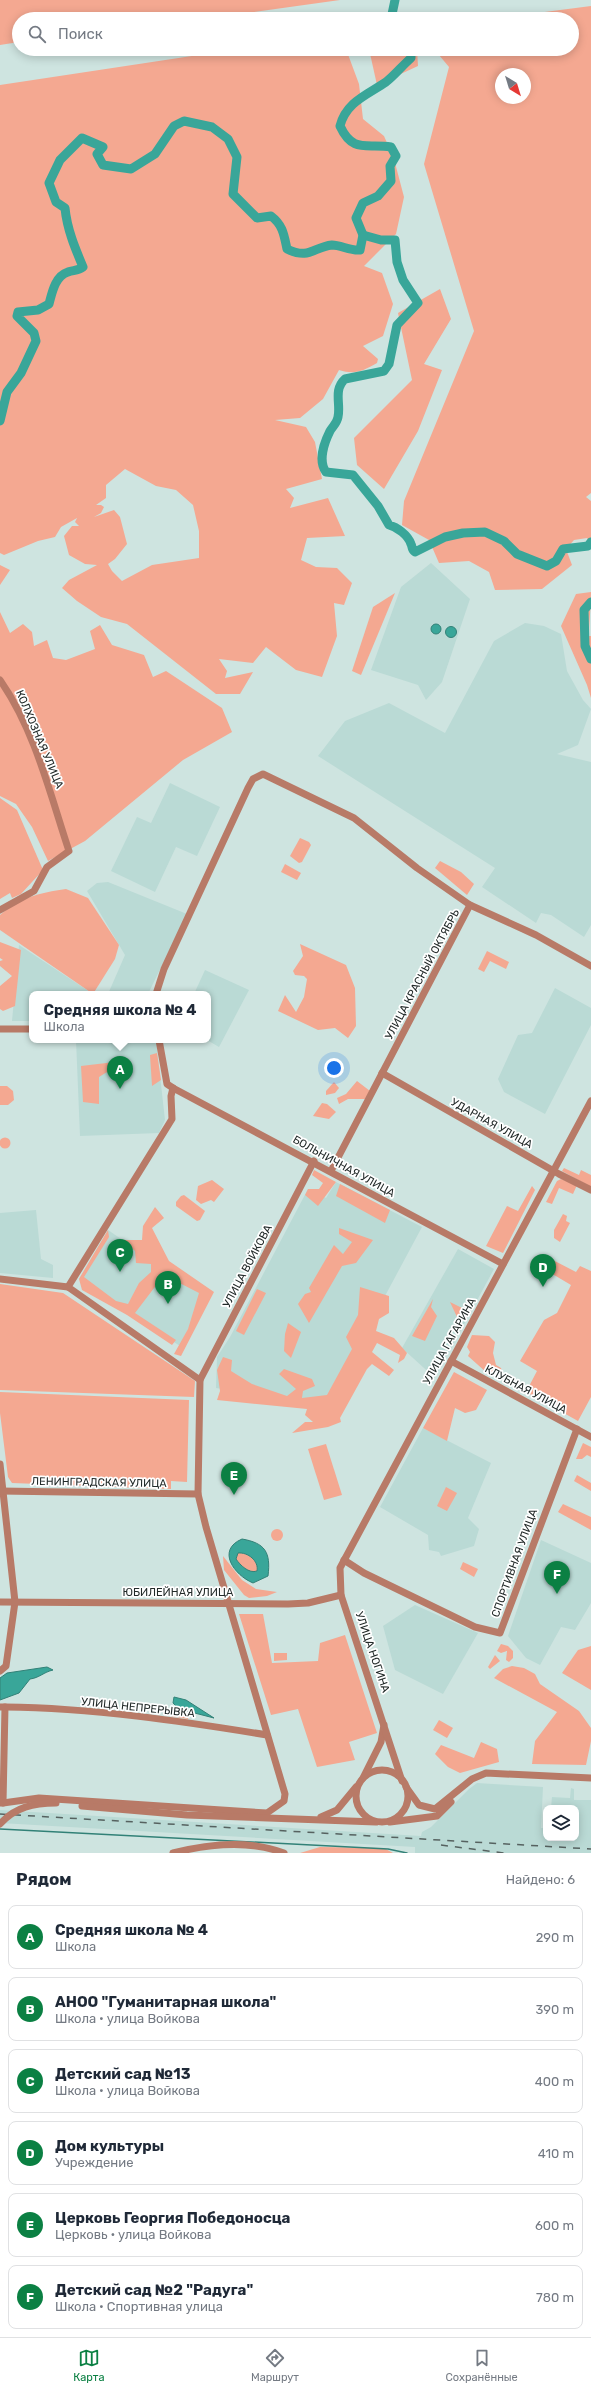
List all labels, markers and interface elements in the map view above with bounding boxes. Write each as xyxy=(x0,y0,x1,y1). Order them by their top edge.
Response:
search box xyxy=(12,12,579,56)
icon: search xyxy=(26,23,48,45)
text: Поиск xyxy=(58,25,103,43)
north arrow xyxy=(495,68,531,104)
street label: КОЛХОЗНАЯ УЛИЦА xyxy=(13,688,66,791)
street label: УЛИЦА КРАСНЫЙ ОКТЯБРЬ xyxy=(383,907,463,1042)
popup xyxy=(29,991,211,1043)
text: Средняя школа № 4 xyxy=(43,1001,197,1019)
text: Школа xyxy=(43,1019,85,1034)
pin: A xyxy=(107,1056,133,1089)
your location xyxy=(324,1058,344,1078)
street label: УДАРНАЯ УЛИЦА xyxy=(449,1096,535,1152)
street label: БОЛЬНИЧНАЯ УЛИЦА xyxy=(290,1133,398,1200)
street label: УЛИЦА ВОЙКОВА xyxy=(220,1222,275,1310)
pin: C xyxy=(107,1239,133,1272)
pin: D xyxy=(530,1254,556,1287)
pin: B xyxy=(155,1271,181,1304)
street label: УЛИЦА ГАГАРИНА xyxy=(420,1295,479,1387)
street label: КЛУБНАЯ УЛИЦА xyxy=(483,1362,570,1417)
pin: E xyxy=(221,1462,247,1495)
street label: ЛЕНИНГРАДСКАЯ УЛИЦА xyxy=(31,1475,167,1490)
street label: СПОРТИВНАЯ УЛИЦА xyxy=(489,1507,540,1619)
pin: F xyxy=(544,1561,570,1594)
street label: ЮБИЛЕЙНАЯ УЛИЦА xyxy=(123,1586,234,1599)
street label: УЛИЦА НОГИНА xyxy=(353,1610,393,1695)
street label: УЛИЦА НЕПРЕРЫВКА xyxy=(80,1695,196,1720)
map controls xyxy=(543,1805,579,1841)
button: layers xyxy=(543,1805,579,1841)
text: Рядом xyxy=(16,1869,72,1889)
text: Найдено: 6 xyxy=(506,1872,575,1887)
text: Средняя школа № 4 xyxy=(55,1921,208,1939)
text: A xyxy=(25,1930,35,1945)
text: 290 m xyxy=(536,1930,574,1945)
text: Школа xyxy=(55,1939,96,1954)
text: АНОО "Гуманитарная школа" xyxy=(55,1993,276,2011)
text: B xyxy=(25,2002,35,2017)
text: 390 m xyxy=(535,2002,574,2017)
text: Школа · улица Войкова xyxy=(55,2011,200,2026)
text: Детский сад №13 xyxy=(55,2065,191,2083)
text: C xyxy=(25,2074,35,2089)
text: 400 m xyxy=(535,2074,574,2089)
text: Школа · улица Войкова xyxy=(55,2083,200,2098)
text: Дом культуры xyxy=(55,2137,164,2155)
text: D xyxy=(25,2146,35,2161)
text: 410 m xyxy=(538,2146,574,2161)
text: Учреждение xyxy=(55,2155,133,2170)
text: Церковь Георгия Победоносца xyxy=(55,2209,290,2227)
text: E xyxy=(26,2218,34,2233)
text: 600 m xyxy=(535,2218,574,2233)
text: Церковь · улица Войкова xyxy=(55,2227,211,2242)
text: Детский сад №2 "Радуга" xyxy=(55,2281,253,2299)
text: F xyxy=(26,2290,34,2305)
text: 780 m xyxy=(536,2290,574,2305)
text: Школа · Спортивная улица xyxy=(55,2299,223,2314)
tab: Карта xyxy=(73,2347,105,2384)
tab: Маршрут xyxy=(251,2347,299,2384)
tab: Сохранённые xyxy=(445,2347,518,2384)

